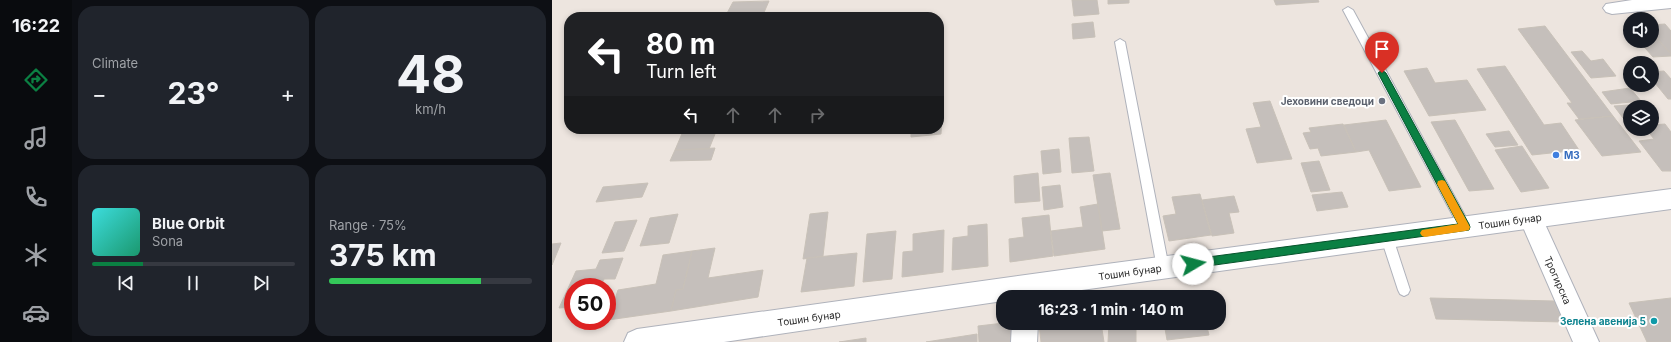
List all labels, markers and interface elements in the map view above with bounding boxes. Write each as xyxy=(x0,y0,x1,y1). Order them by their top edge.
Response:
map controls xyxy=(1623,12,1659,136)
button: sound xyxy=(1623,12,1659,48)
text: 16:22 xyxy=(12,15,60,36)
text: 80 m xyxy=(646,27,715,61)
icon: left xyxy=(580,28,632,80)
pin xyxy=(1365,32,1399,73)
icon: arrive xyxy=(1371,38,1393,60)
text: 48 xyxy=(396,43,465,106)
text: Climate xyxy=(92,55,138,71)
button: search xyxy=(1623,56,1659,92)
text: Turn left xyxy=(646,61,716,82)
icon: directions xyxy=(22,66,50,94)
text: 23° xyxy=(168,75,219,111)
text: − xyxy=(92,81,107,107)
text: + xyxy=(280,81,295,107)
place label: Јеховини сведоци xyxy=(1281,95,1374,107)
marker: Јеховини сведоци xyxy=(1377,96,1387,106)
button: layers xyxy=(1623,100,1659,136)
text: km/h xyxy=(415,101,446,117)
icon: left xyxy=(680,104,702,126)
icon: ahead xyxy=(722,104,744,126)
icon: ahead xyxy=(764,104,786,126)
icon: right xyxy=(806,104,828,126)
icon: music xyxy=(22,124,50,152)
place label: М3 xyxy=(1564,149,1580,161)
marker: М3 xyxy=(1551,150,1561,160)
icon: phone xyxy=(22,183,50,211)
street label: Тошин бунар xyxy=(1478,211,1542,231)
text: Blue Orbit xyxy=(152,214,225,233)
text: Range · 75% xyxy=(329,217,407,233)
text: Sona xyxy=(152,233,183,249)
text: 375 km xyxy=(329,237,437,273)
icon: climate xyxy=(22,241,50,269)
position arrow xyxy=(1172,243,1214,285)
street label: Трогирска xyxy=(1542,254,1574,306)
street label: Тошин бунар xyxy=(1098,262,1162,282)
icon: previous xyxy=(115,272,137,294)
icon: pause xyxy=(182,272,204,294)
icon: next xyxy=(250,272,272,294)
speed limit sign: 50 xyxy=(564,278,616,330)
icon: car xyxy=(22,299,50,327)
text: 16:23 · 1 min · 140 m xyxy=(1038,300,1184,319)
street label: Тошин бунар xyxy=(777,308,841,328)
place label: Зелена авенија 5 xyxy=(1560,315,1646,327)
marker: Зелена авенија 5 xyxy=(1649,316,1659,326)

